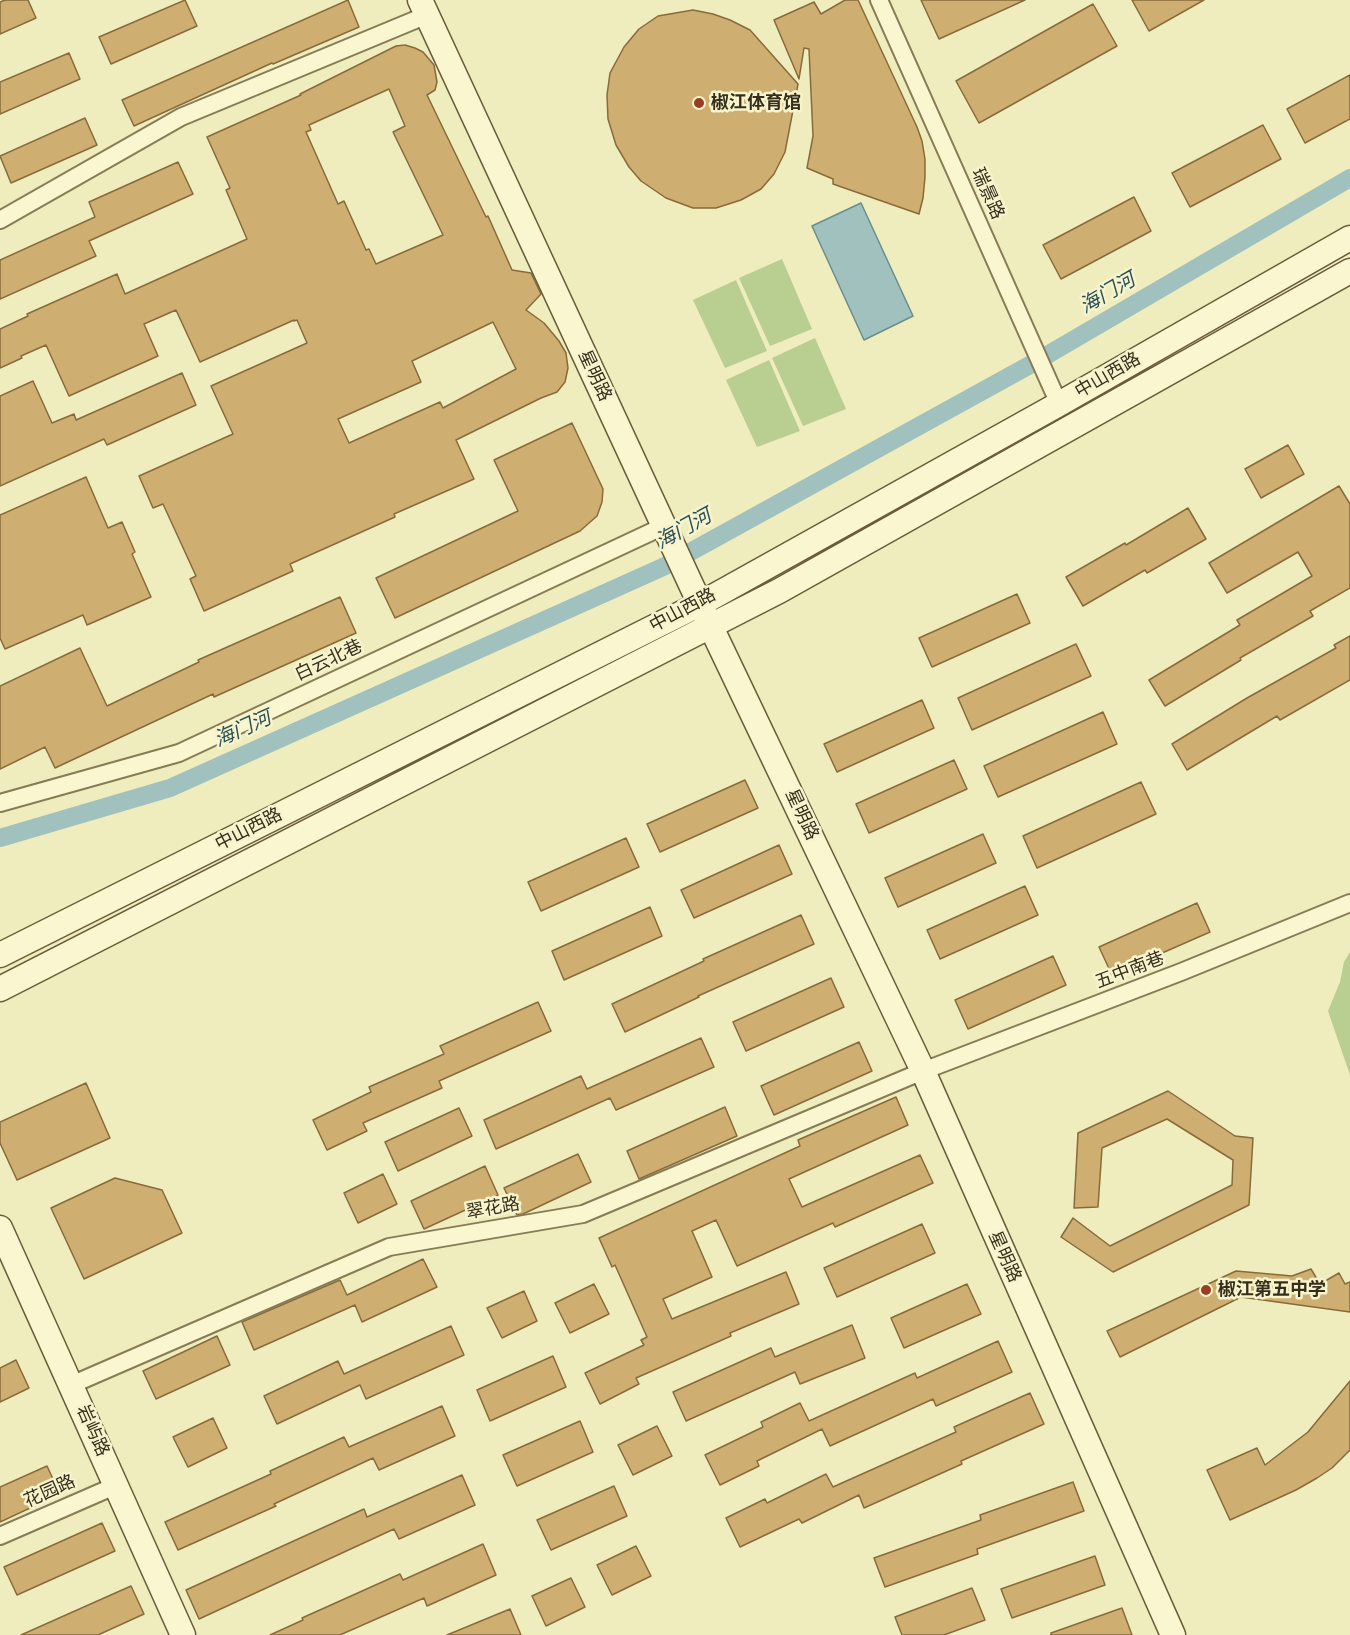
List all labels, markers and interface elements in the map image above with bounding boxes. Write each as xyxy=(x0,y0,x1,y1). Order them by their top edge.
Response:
place label: 椒江体育馆 xyxy=(711,92,801,114)
marker: 椒江体育馆 xyxy=(692,96,706,110)
street label: 瑞景路 xyxy=(966,165,1008,223)
water label: 海门河 xyxy=(1076,269,1140,319)
street label: 星明路 xyxy=(573,347,615,405)
street label: 中山西路 xyxy=(1071,349,1145,403)
water label: 海门河 xyxy=(652,505,716,555)
street label: 中山西路 xyxy=(646,585,720,637)
street label: 白云北巷 xyxy=(292,636,366,686)
water label: 海门河 xyxy=(211,707,275,753)
street label: 星明路 xyxy=(780,786,822,844)
street label: 中山西路 xyxy=(212,804,286,856)
street label: 五中南巷 xyxy=(1093,948,1167,994)
street label: 翠花路 xyxy=(465,1194,521,1224)
street label: 星明路 xyxy=(983,1228,1025,1286)
place label: 椒江第五中学 xyxy=(1218,1279,1326,1301)
marker: 椒江第五中学 xyxy=(1199,1283,1213,1297)
street label: 岩屿路 xyxy=(71,1402,113,1460)
street label: 花园路 xyxy=(21,1471,79,1513)

